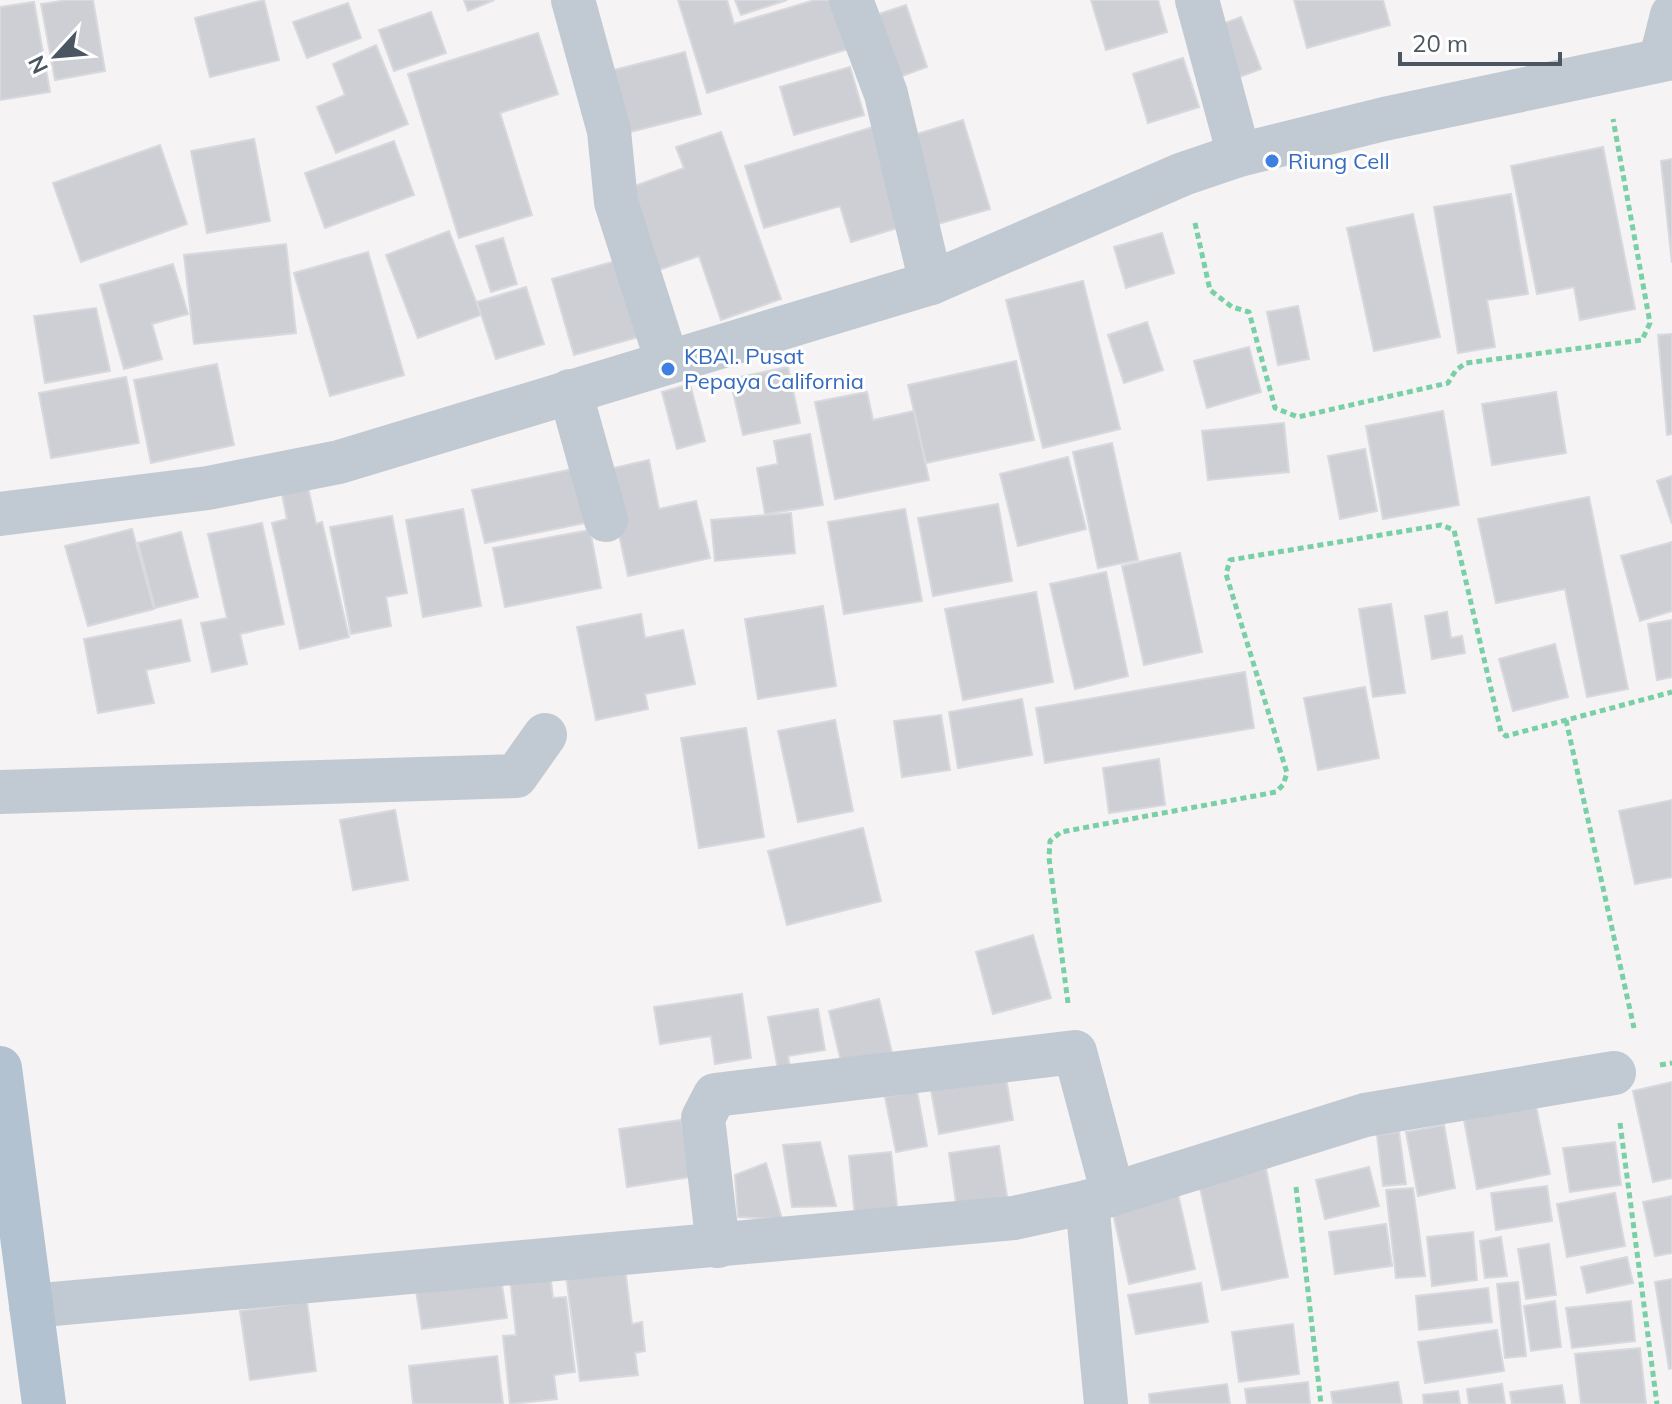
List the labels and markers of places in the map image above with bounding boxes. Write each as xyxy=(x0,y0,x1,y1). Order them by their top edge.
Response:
place label: Riung Cell xyxy=(1288,147,1390,175)
marker: Riung Cell xyxy=(1263,152,1281,170)
place label: KBAI. Pusat Pepaya California xyxy=(684,342,864,395)
marker: KBAI. Pusat Pepaya California xyxy=(659,360,677,378)

